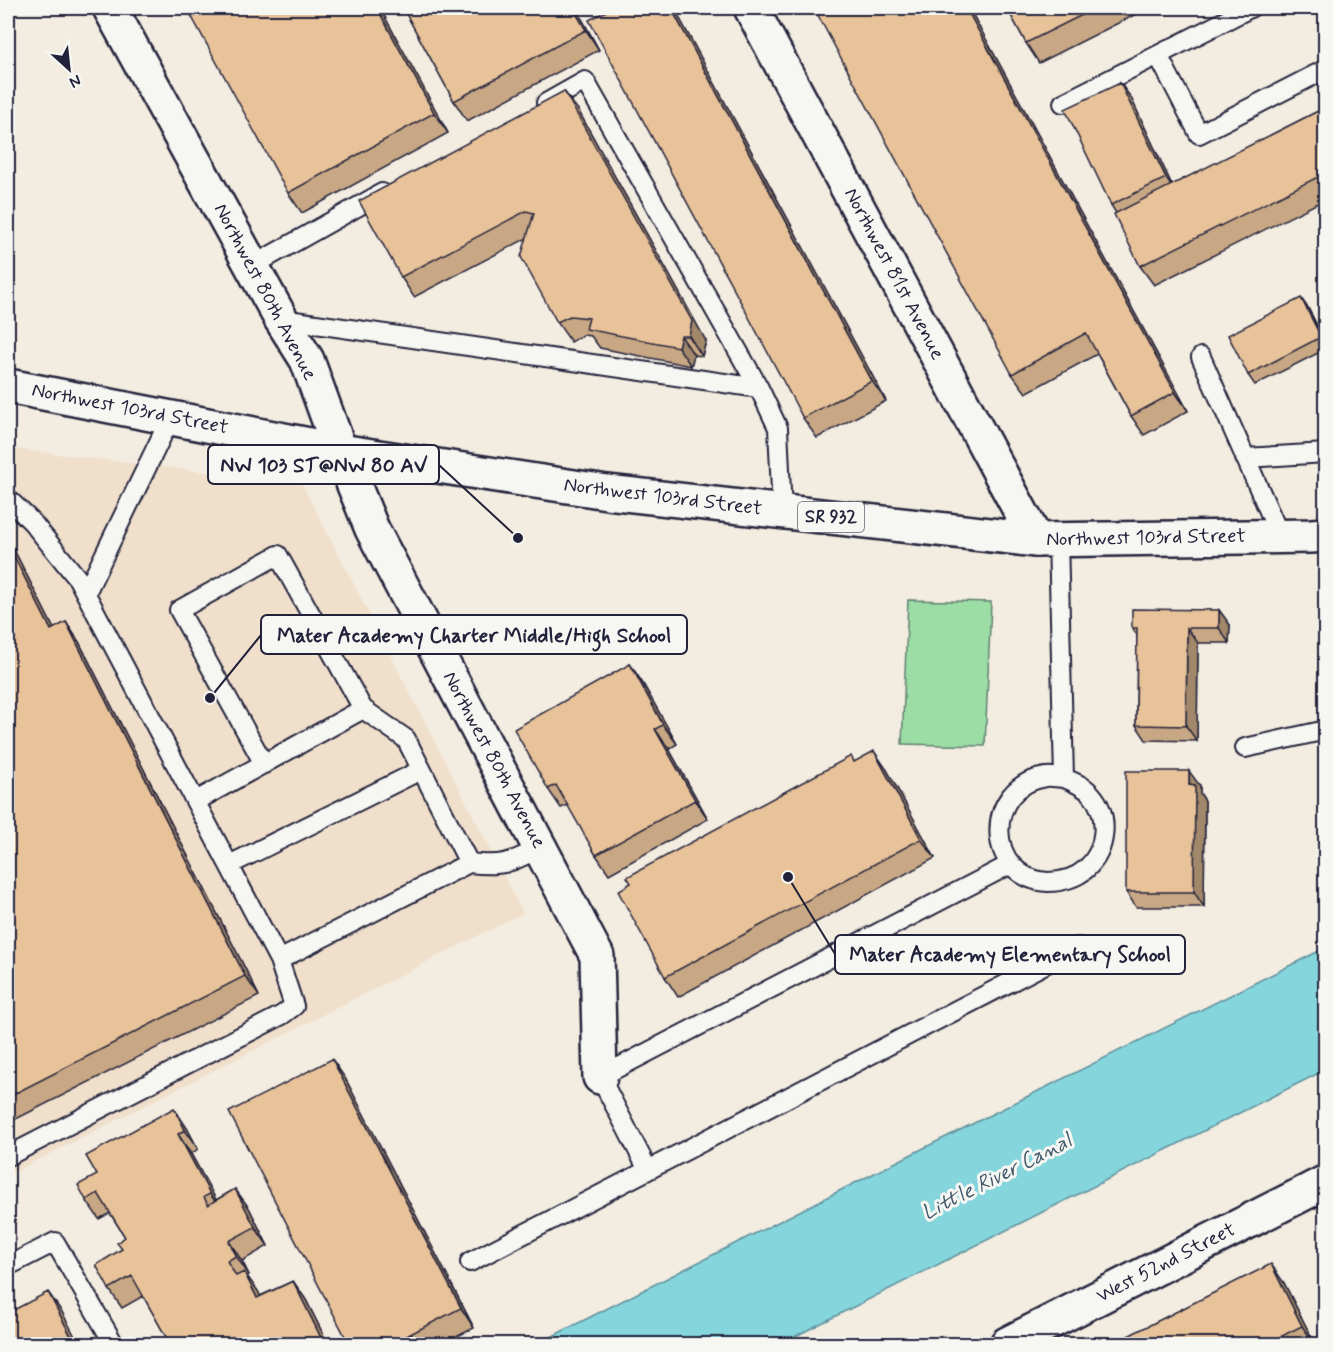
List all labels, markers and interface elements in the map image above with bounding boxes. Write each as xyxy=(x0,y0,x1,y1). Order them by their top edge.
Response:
north arrow xyxy=(39,39,99,99)
text: N xyxy=(66,69,85,93)
street label: Northwest 81st Avenue xyxy=(837,183,951,365)
street label: Northwest 80th Avenue xyxy=(207,199,323,385)
street label: Northwest 103rd Street xyxy=(29,377,231,441)
callout: NW 103 ST@NW 80 AV xyxy=(208,445,439,484)
text: NW 103 ST@NW 80 AV xyxy=(220,452,428,480)
street label: Northwest 103rd Street xyxy=(562,471,764,523)
road number: SR 932 xyxy=(798,502,864,532)
street label: Northwest 103rd Street xyxy=(1046,523,1246,553)
callout: Mater Academy Charter Middle/High School xyxy=(261,615,687,654)
text: Mater Academy Charter Middle/High School xyxy=(277,622,671,652)
street label: Northwest 80th Avenue xyxy=(436,667,552,853)
callout: Mater Academy Elementary School xyxy=(835,935,1185,974)
text: Mater Academy Elementary School xyxy=(849,941,1171,969)
water label: Little River Canal xyxy=(917,1126,1078,1227)
street label: West 52nd Street xyxy=(1092,1216,1240,1310)

